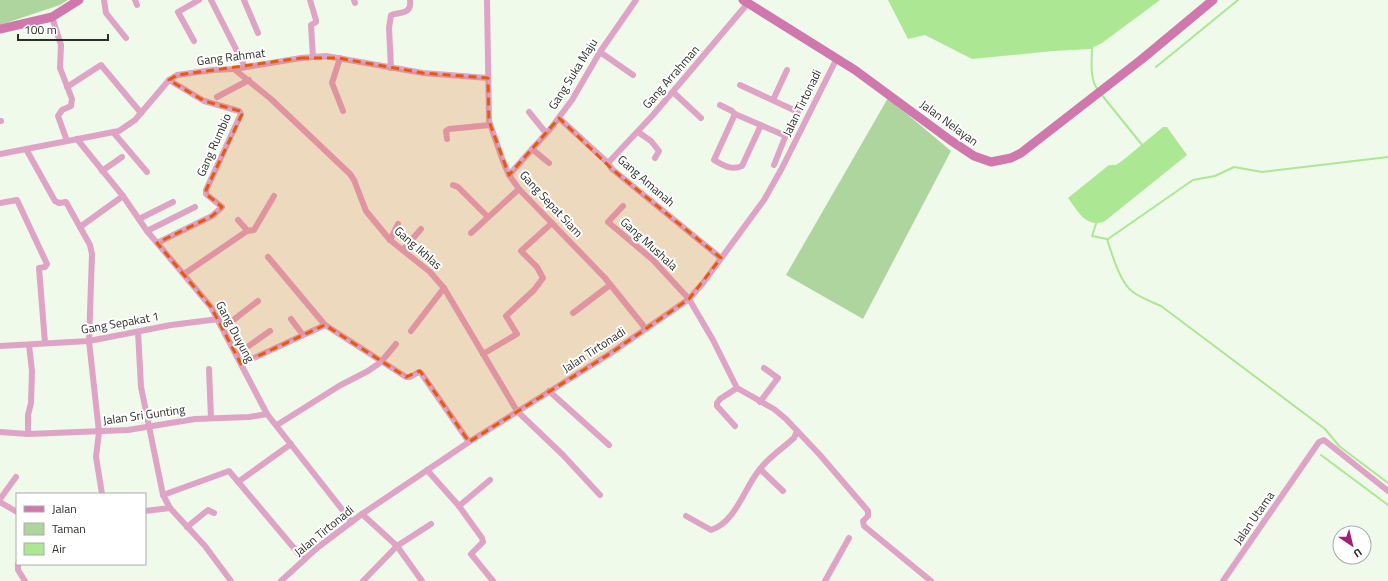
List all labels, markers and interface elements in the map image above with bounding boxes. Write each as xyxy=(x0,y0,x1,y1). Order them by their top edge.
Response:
scale bar xyxy=(18,16,108,42)
text: 100 m xyxy=(24,20,57,39)
street label: Gang Suka Maju xyxy=(543,34,602,113)
street label: Gang Arrahman xyxy=(638,41,704,113)
street label: Gang Rahmat xyxy=(196,43,267,70)
street label: Jalan Tirtonadi xyxy=(777,66,826,139)
street label: Jalan Nelayan xyxy=(916,95,983,150)
street label: Gang Rumbio xyxy=(191,110,236,180)
street label: Gang Amanah xyxy=(613,150,679,211)
street label: Gang Sepat Siam xyxy=(515,166,588,241)
street label: Gang Mushala xyxy=(616,213,682,275)
street label: Gang Ikhlas xyxy=(390,221,447,274)
street label: Gang Duyung xyxy=(211,297,260,366)
street label: Gang Sepakat 1 xyxy=(79,306,160,339)
street label: Jalan Tirtonadi xyxy=(558,322,629,377)
street label: Jalan Sri Gunting xyxy=(102,399,186,430)
street label: Jalan Utama xyxy=(1228,487,1279,548)
legend xyxy=(16,493,146,565)
text: Jalan xyxy=(52,499,77,518)
street label: Jalan Tirtonadi xyxy=(290,500,358,561)
text: Taman xyxy=(52,519,86,538)
north arrow xyxy=(1332,525,1372,565)
text: Air xyxy=(52,539,66,558)
text: U xyxy=(1350,545,1365,562)

